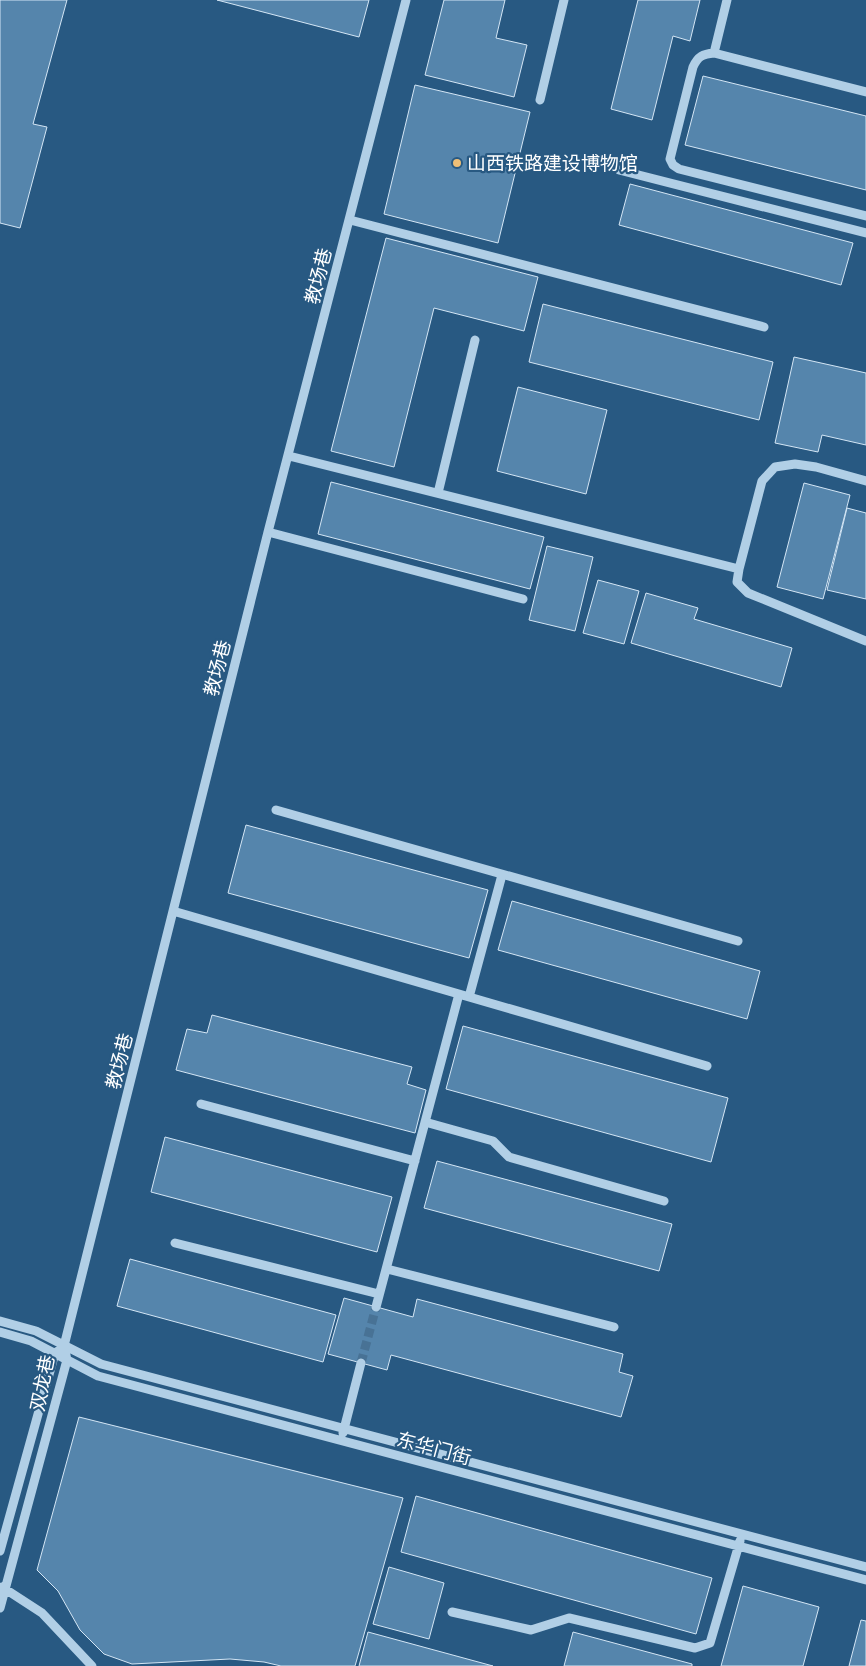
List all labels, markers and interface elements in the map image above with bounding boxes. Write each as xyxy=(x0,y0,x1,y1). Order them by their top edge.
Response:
place label: 山西铁路建设博物馆 xyxy=(467,152,638,175)
marker: 山西铁路建设博物馆 xyxy=(451,157,463,169)
street label: 教场巷 xyxy=(300,246,337,307)
street label: 教场巷 xyxy=(199,638,236,699)
street label: 教场巷 xyxy=(101,1031,138,1092)
street label: 双龙巷 xyxy=(26,1353,59,1413)
street label: 东华门街 xyxy=(394,1428,474,1469)

